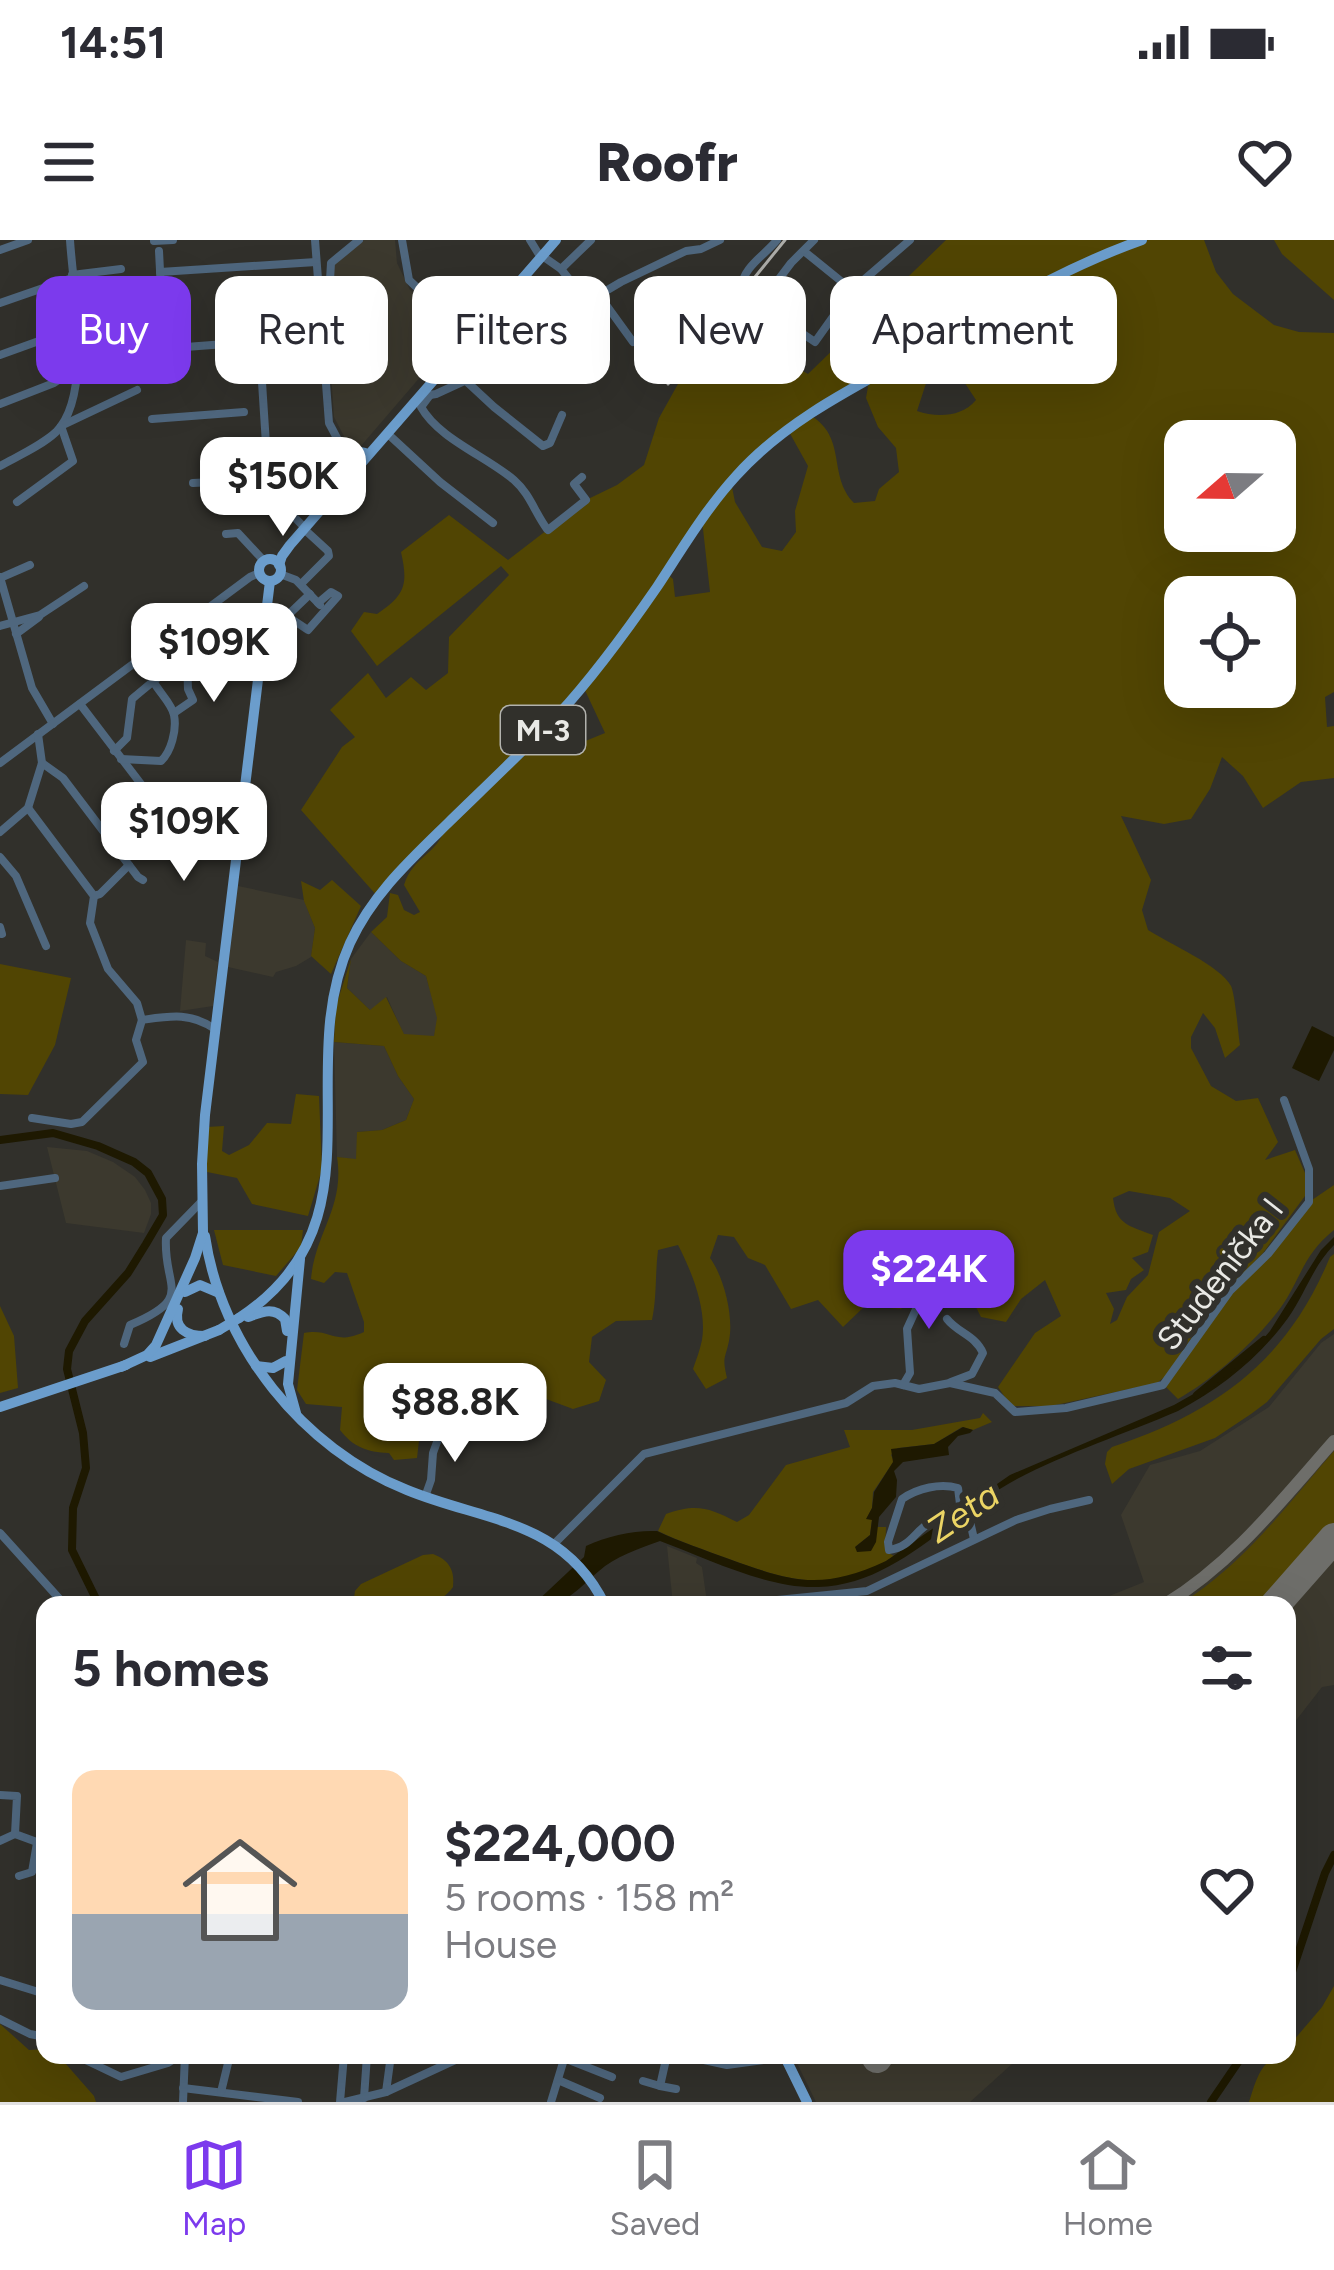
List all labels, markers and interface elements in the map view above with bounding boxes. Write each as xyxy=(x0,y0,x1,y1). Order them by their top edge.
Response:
text: 14:51 xyxy=(60,15,166,69)
icon: menu xyxy=(36,129,102,195)
icon: heart xyxy=(1232,129,1298,195)
text: Roofr xyxy=(596,130,738,195)
chip: Buy xyxy=(36,276,191,384)
chip: Rent xyxy=(215,276,388,384)
chip: Filters xyxy=(412,276,610,384)
chip: New xyxy=(634,276,806,384)
chip: Apartment xyxy=(830,276,1117,384)
north arrow xyxy=(1164,420,1296,552)
map controls xyxy=(1164,420,1296,708)
pin: $150K xyxy=(199,437,367,539)
text: $150K xyxy=(227,452,339,499)
button: locate xyxy=(1164,576,1296,708)
pin: $109K xyxy=(130,603,298,705)
text: $109K xyxy=(158,618,270,665)
road number: M-3 xyxy=(501,706,585,754)
pin: $109K xyxy=(100,782,268,884)
text: $109K xyxy=(128,797,240,844)
street label: Studenička I xyxy=(1149,1190,1291,1358)
pin: $224K xyxy=(845,1230,1013,1332)
text: $224K xyxy=(870,1245,988,1292)
pin: $88.8K xyxy=(357,1363,553,1465)
text: $88.8K xyxy=(391,1378,519,1425)
water label: Zeta xyxy=(919,1472,1007,1552)
icon: filters xyxy=(1194,1635,1260,1701)
text: 5 homes xyxy=(72,1638,269,1699)
text: $224,000 xyxy=(444,1813,676,1874)
icon: home xyxy=(168,1818,312,1962)
icon: heart xyxy=(1194,1857,1260,1923)
text: 5 rooms · 158 m² xyxy=(444,1874,734,1921)
text: House xyxy=(444,1921,557,1968)
tab: Map xyxy=(181,2132,247,2243)
tab: Saved xyxy=(609,2132,700,2243)
tab: Home xyxy=(1063,2132,1153,2243)

